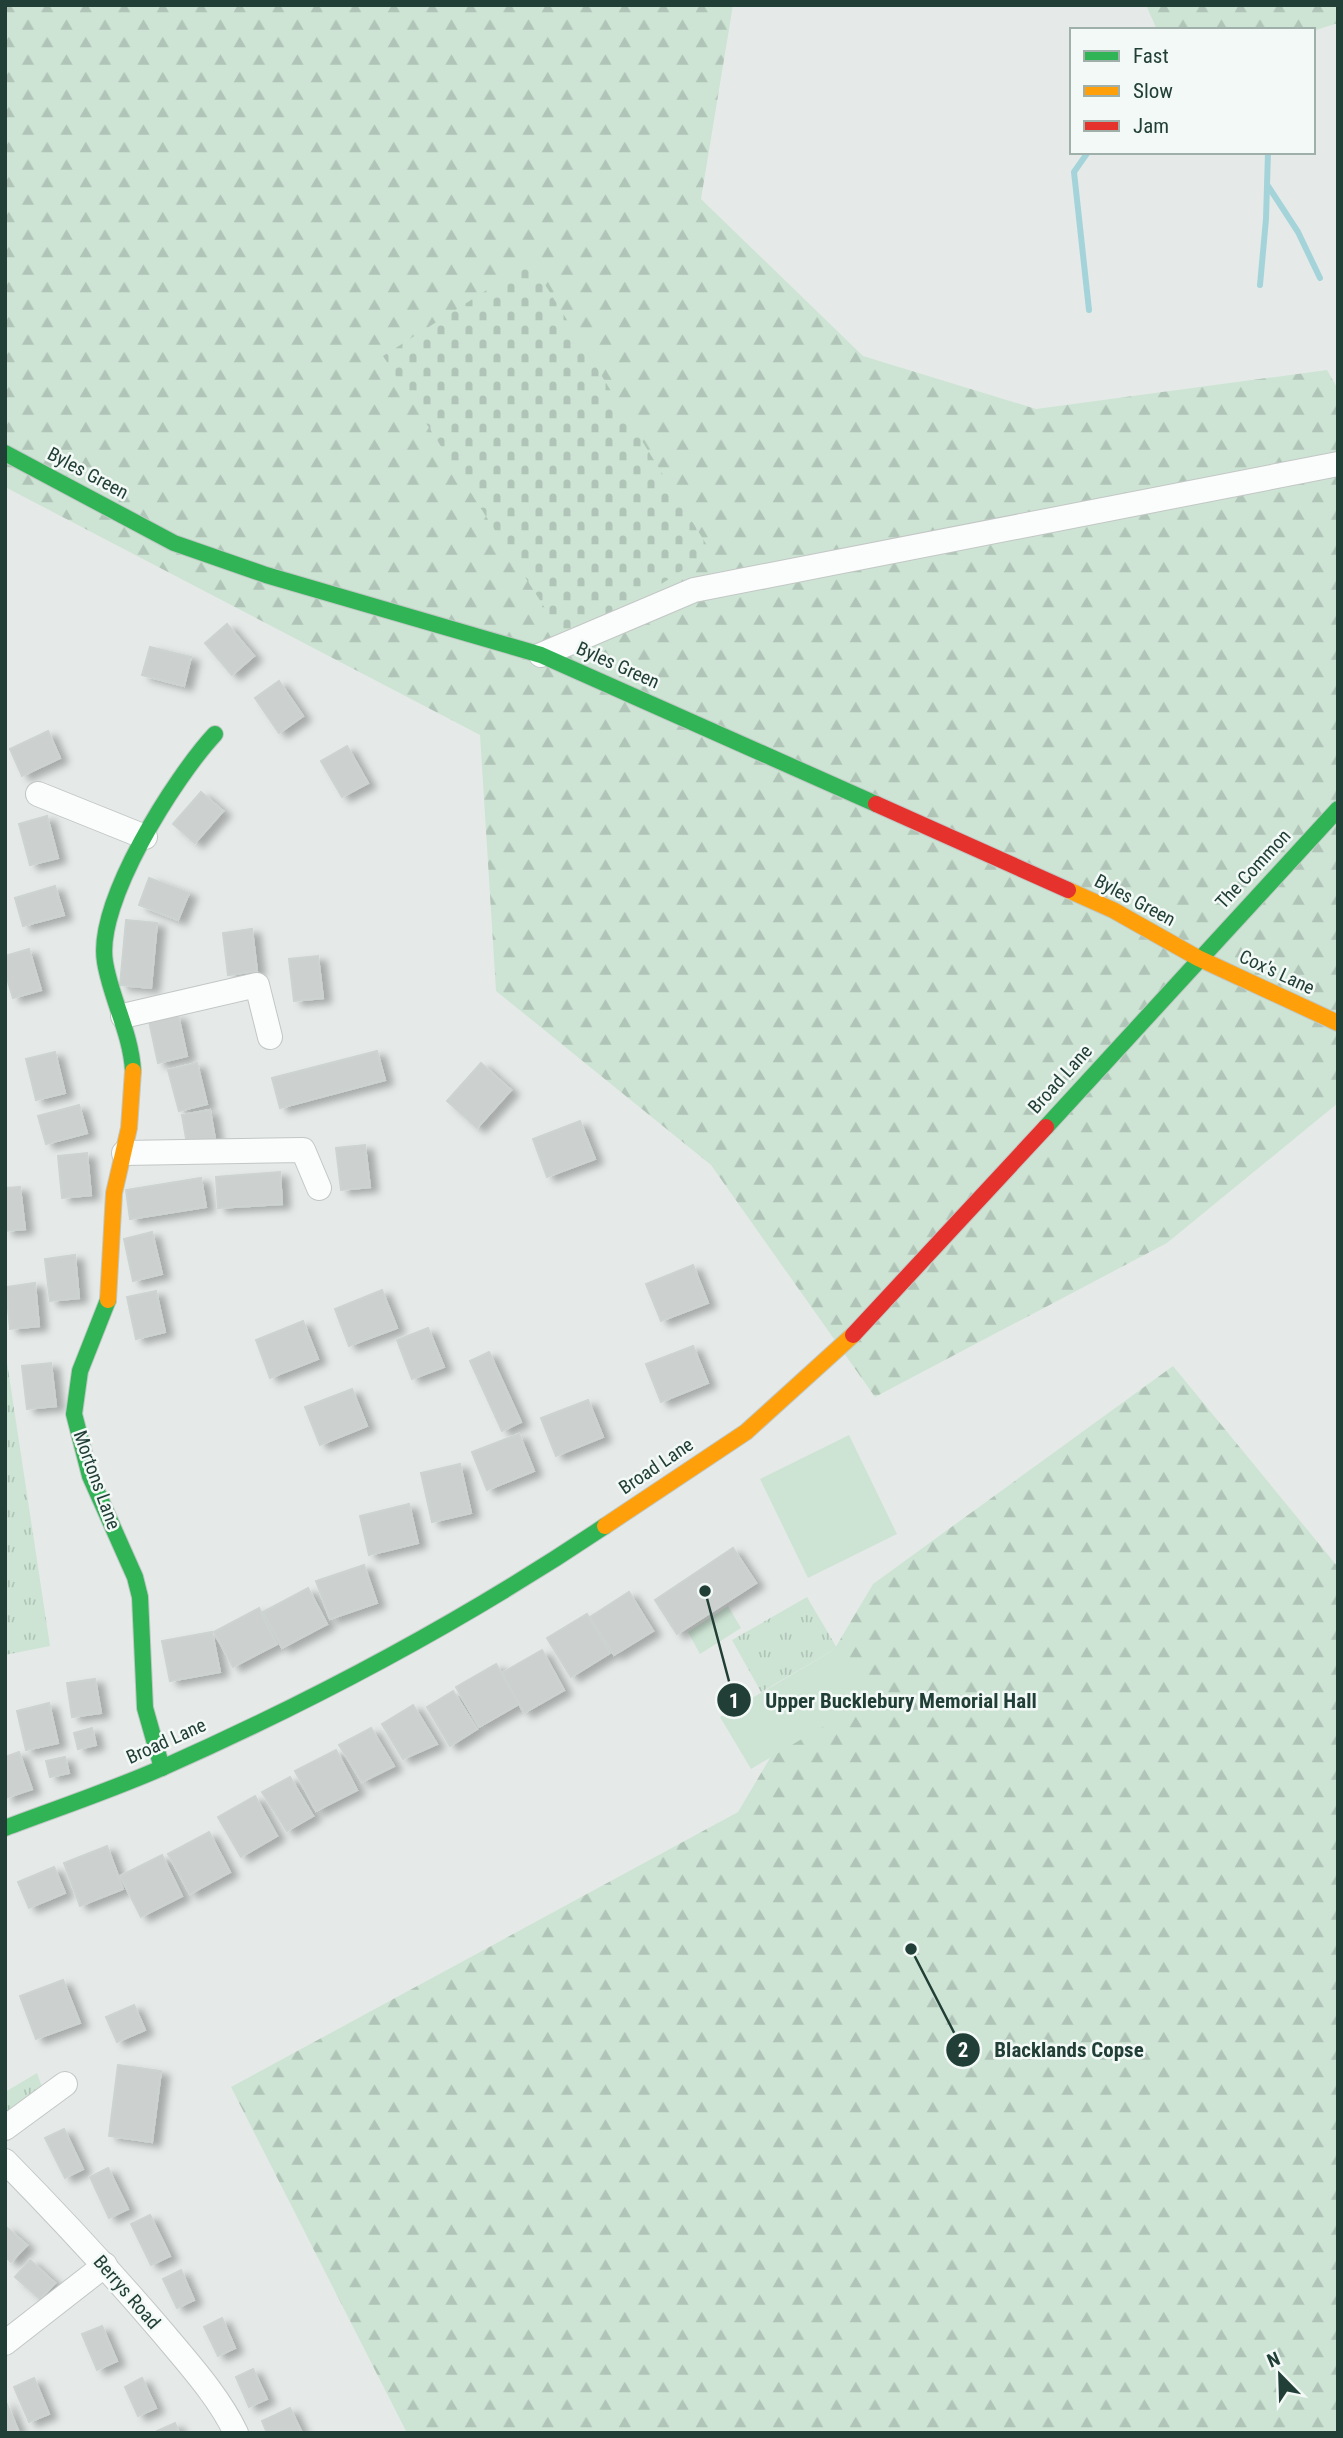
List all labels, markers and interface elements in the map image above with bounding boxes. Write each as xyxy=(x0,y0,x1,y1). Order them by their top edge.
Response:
legend xyxy=(1070,28,1315,154)
text: Fast xyxy=(1133,44,1169,68)
text: Slow xyxy=(1133,79,1173,103)
text: Jam xyxy=(1133,114,1169,138)
street label: Byles Green xyxy=(44,442,132,504)
street label: Byles Green xyxy=(573,637,663,693)
street label: The Common xyxy=(1210,825,1296,913)
street label: Byles Green xyxy=(1091,869,1179,931)
street label: Cox's Lane xyxy=(1236,945,1318,999)
street label: Broad Lane xyxy=(1023,1040,1097,1118)
street label: Mortons Lane xyxy=(68,1427,126,1533)
street label: Broad Lane xyxy=(614,1433,698,1499)
callout: Upper Bucklebury Memorial Hall xyxy=(717,1679,1051,1721)
text: 1 xyxy=(729,1689,739,1713)
text: Upper Bucklebury Memorial Hall xyxy=(765,1689,1037,1713)
street label: Broad Lane xyxy=(123,1713,209,1769)
callout: Blacklands Copse xyxy=(945,2029,1158,2071)
text: 2 xyxy=(958,2038,968,2062)
text: Blacklands Copse xyxy=(994,2038,1144,2062)
street label: Berrys Road xyxy=(89,2250,165,2334)
north arrow xyxy=(1245,2340,1315,2410)
text: N xyxy=(1264,2347,1283,2373)

